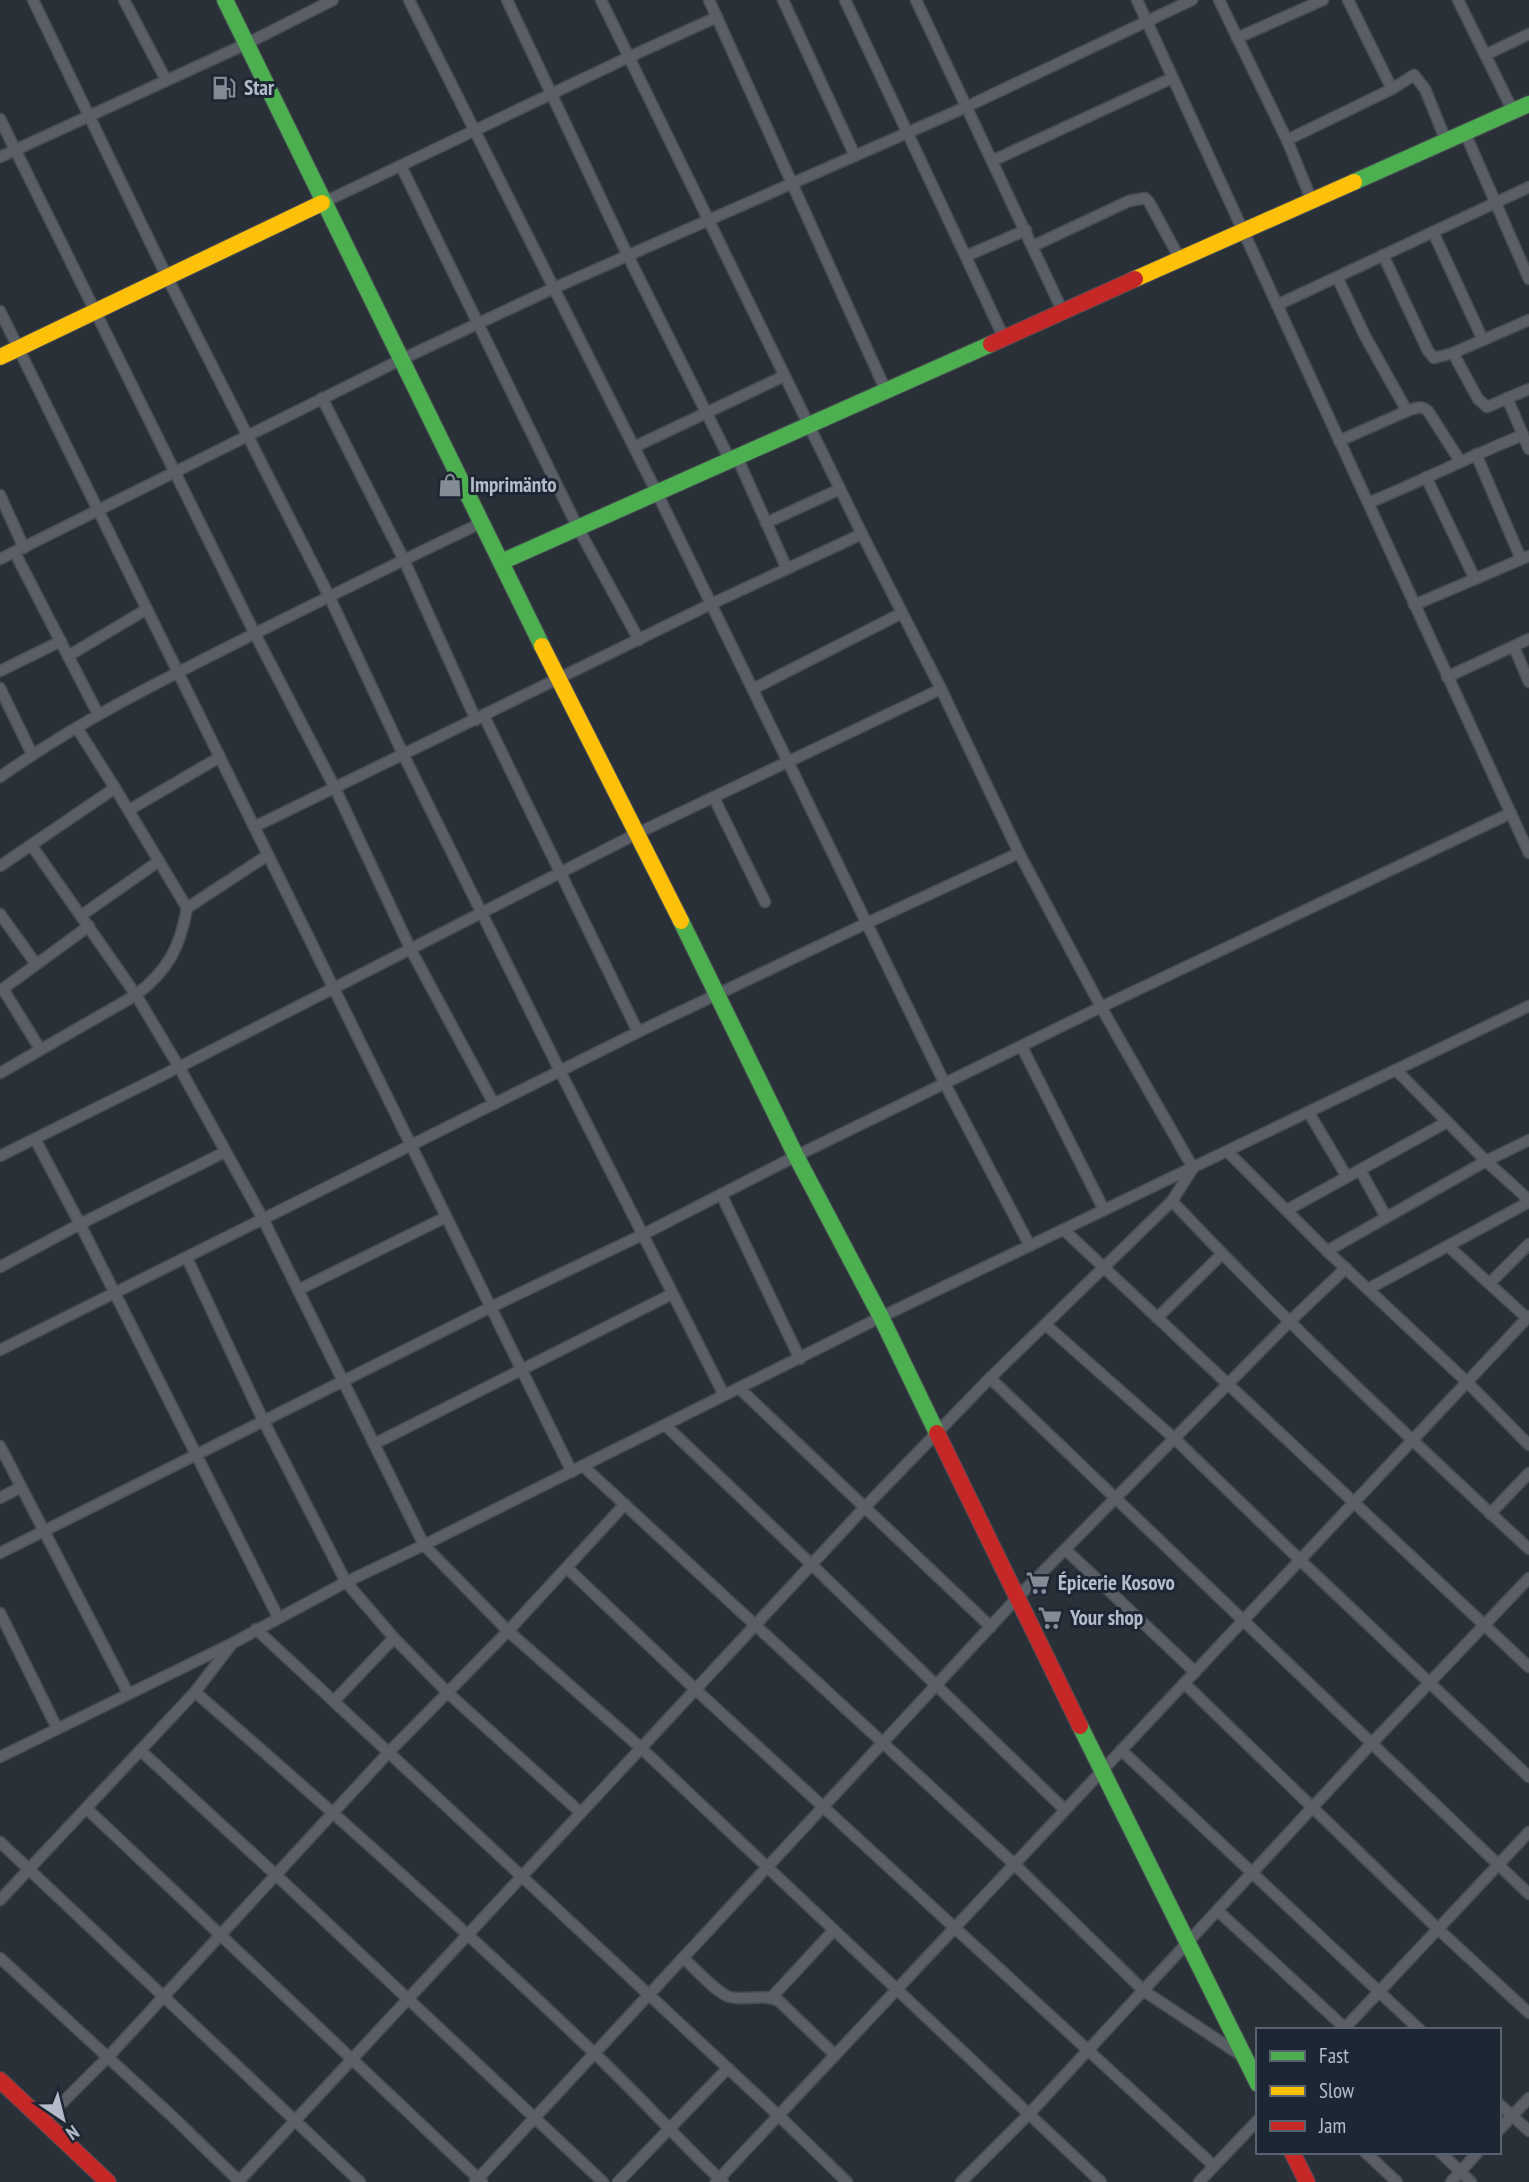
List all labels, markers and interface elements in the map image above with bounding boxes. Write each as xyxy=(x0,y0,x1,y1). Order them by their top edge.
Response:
fuel station icon: Star xyxy=(210,74,238,102)
place label: Star xyxy=(244,74,275,101)
shop icon: Imprimänto xyxy=(436,471,464,499)
place label: Imprimänto xyxy=(470,471,557,498)
supermarket icon: Épicerie Kosovo xyxy=(1024,1569,1052,1597)
place label: Épicerie Kosovo xyxy=(1058,1569,1175,1596)
supermarket icon: Your shop xyxy=(1036,1604,1064,1632)
place label: Your shop xyxy=(1069,1604,1143,1631)
legend xyxy=(1256,2028,1501,2154)
text: Fast xyxy=(1319,2042,1349,2069)
text: Slow xyxy=(1319,2077,1355,2104)
north arrow xyxy=(28,2084,98,2154)
text: Jam xyxy=(1318,2112,1346,2139)
text: N xyxy=(62,2120,84,2146)

